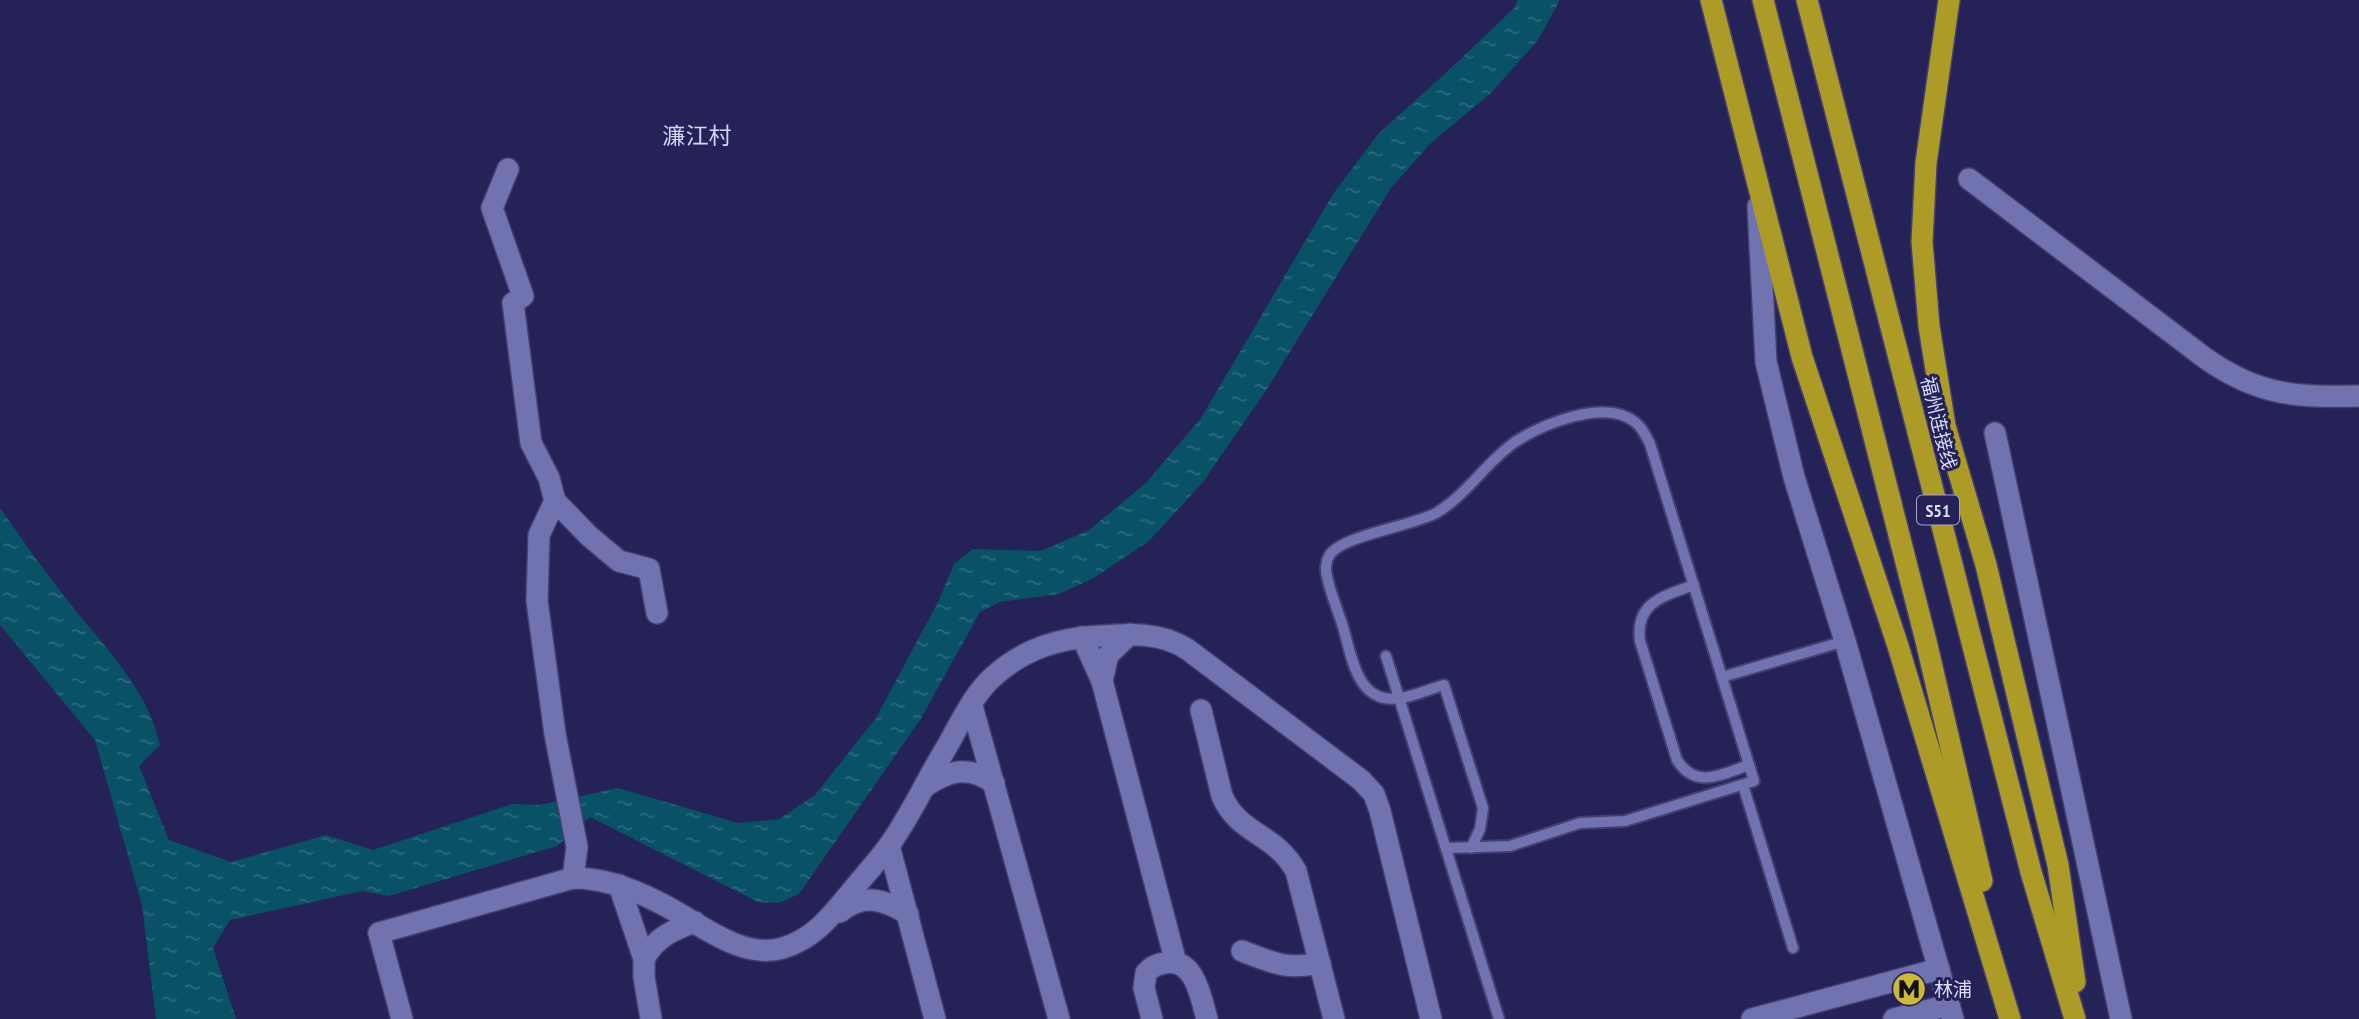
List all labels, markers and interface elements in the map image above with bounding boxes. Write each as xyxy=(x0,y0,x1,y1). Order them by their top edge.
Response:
district label: 濂江村 xyxy=(663,121,732,150)
street label: 福州连接线 xyxy=(1916,374,1962,472)
road number: S51 xyxy=(1917,496,1959,524)
metro station icon: 林浦 xyxy=(1890,970,1928,1008)
place label: 林浦 xyxy=(1934,977,1972,1001)

